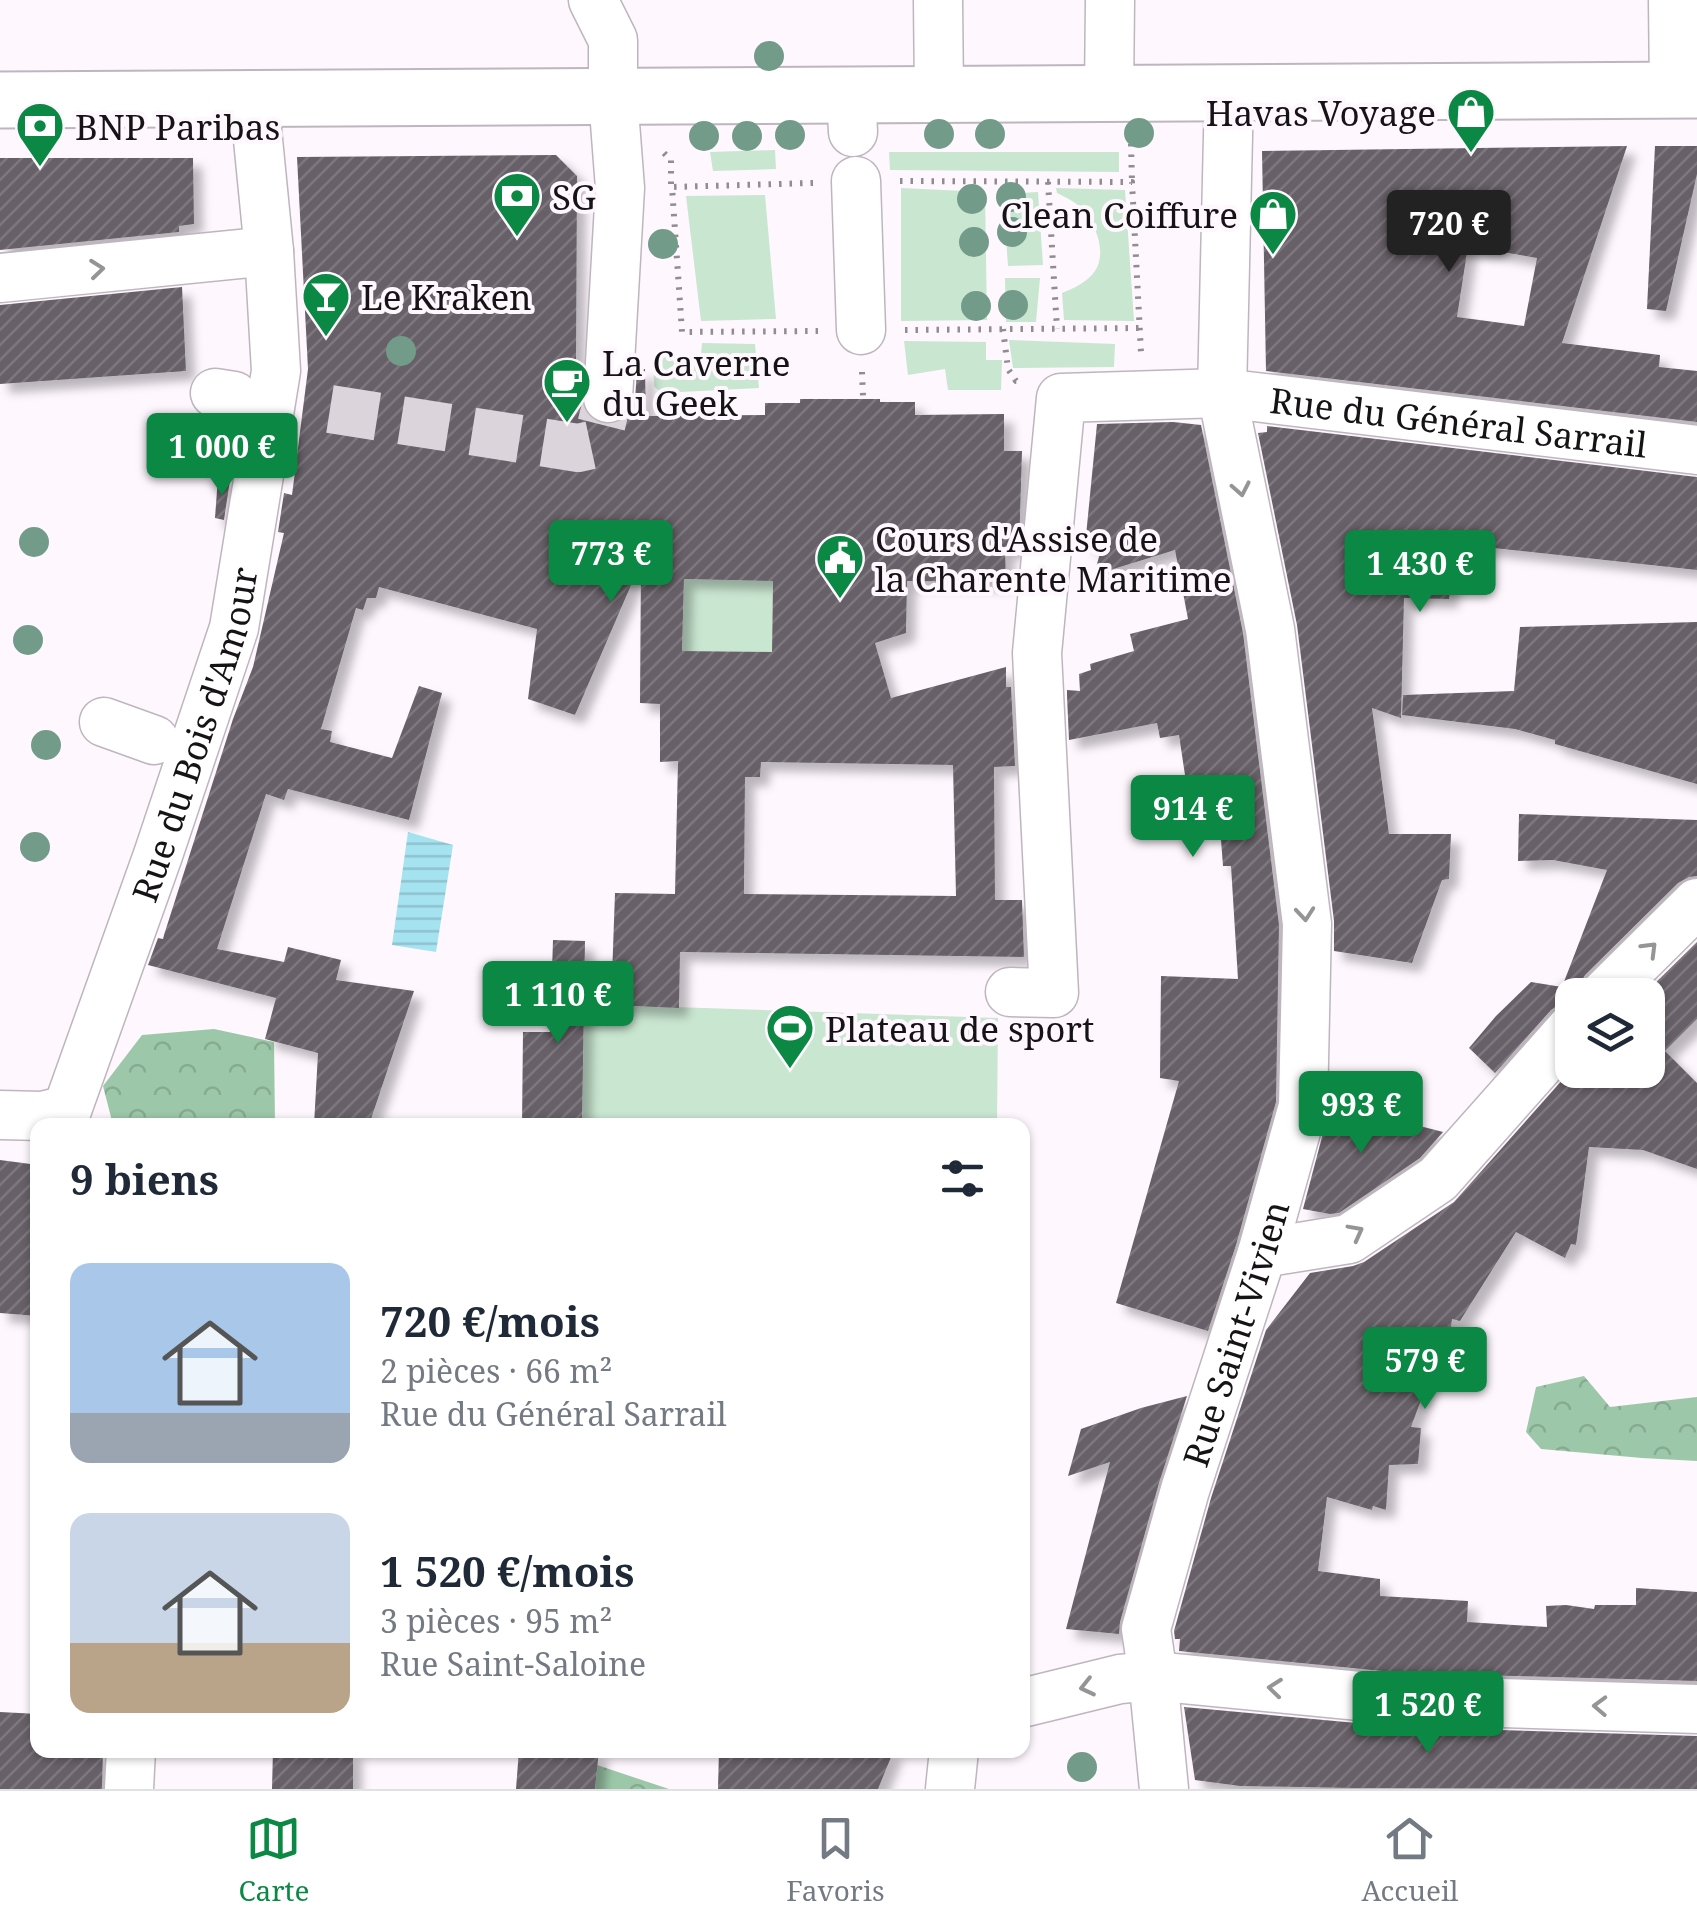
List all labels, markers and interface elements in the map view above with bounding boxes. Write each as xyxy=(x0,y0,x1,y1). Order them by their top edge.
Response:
shop icon: Havas Voyage xyxy=(1445,86,1497,154)
place label: Havas Voyage xyxy=(1206,89,1436,136)
bank icon: BNP Paribas xyxy=(14,100,66,168)
place label: BNP Paribas xyxy=(75,103,280,150)
bank icon: SG xyxy=(491,170,543,238)
place label: SG xyxy=(552,173,596,220)
shop icon: Clean Coiffure xyxy=(1247,188,1299,256)
pin: 720 € xyxy=(1379,190,1519,275)
place label: Clean Coiffure xyxy=(1000,191,1238,238)
text: 720 € xyxy=(1409,201,1489,244)
one-way arrow xyxy=(89,258,105,280)
bar icon: Le Kraken xyxy=(300,270,352,338)
place label: Le Kraken xyxy=(361,273,532,320)
place label: La Caverne du Geek xyxy=(602,339,791,426)
cafe icon: La Caverne du Geek xyxy=(541,356,593,424)
street label: Rue du Général Sarrail xyxy=(1268,375,1650,467)
pin: 1 000 € xyxy=(130,413,314,498)
text: 1 000 € xyxy=(169,424,275,467)
one-way arrow xyxy=(1230,480,1251,497)
place label: Cours d'Assise de la Charente Maritime xyxy=(875,515,1232,602)
pin: 773 € xyxy=(541,520,681,605)
pin: 1 430 € xyxy=(1328,530,1512,615)
text: 773 € xyxy=(571,531,651,574)
public building icon: Cours d'Assise de la Charente Maritime xyxy=(814,532,866,600)
text: 1 430 € xyxy=(1367,541,1473,584)
street label: Rue du Bois d'Amour xyxy=(120,564,267,908)
pin: 914 € xyxy=(1123,775,1263,860)
text: 914 € xyxy=(1153,786,1233,829)
one-way arrow xyxy=(1294,906,1315,922)
one-way arrow xyxy=(1639,943,1657,961)
pin: 1 110 € xyxy=(466,961,650,1046)
text: 1 110 € xyxy=(505,972,611,1015)
map controls xyxy=(1555,978,1665,1088)
button: layers xyxy=(1555,978,1665,1088)
sports icon: Plateau de sport xyxy=(764,1002,816,1070)
place label: Plateau de sport xyxy=(825,1005,1094,1052)
pin: 993 € xyxy=(1291,1071,1431,1156)
text: 993 € xyxy=(1321,1082,1401,1125)
text: 9 biens xyxy=(70,1150,219,1207)
icon: filters xyxy=(935,1151,990,1206)
street label: Rue Saint-Vivien xyxy=(1171,1195,1299,1472)
one-way arrow xyxy=(1345,1225,1363,1245)
text: 720 €/mois xyxy=(380,1292,600,1349)
icon: home xyxy=(150,1303,270,1423)
pin: 579 € xyxy=(1355,1327,1495,1412)
text: 579 € xyxy=(1385,1338,1465,1381)
text: 2 pièces · 66 m² xyxy=(380,1349,612,1392)
text: Rue du Général Sarrail xyxy=(380,1392,727,1435)
text: 1 520 €/mois xyxy=(380,1542,635,1599)
icon: home xyxy=(150,1553,270,1673)
text: 3 pièces · 95 m² xyxy=(380,1599,612,1642)
text: Rue Saint-Saloine xyxy=(380,1642,646,1685)
pin: 1 520 € xyxy=(1336,1671,1520,1756)
one-way arrow xyxy=(1079,1675,1096,1696)
one-way arrow xyxy=(1267,1678,1283,1699)
text: 1 520 € xyxy=(1375,1682,1481,1725)
one-way arrow xyxy=(1591,1696,1607,1717)
tab: Carte xyxy=(238,1811,309,1909)
tab: Favoris xyxy=(786,1811,885,1909)
tab: Accueil xyxy=(1361,1811,1459,1909)

